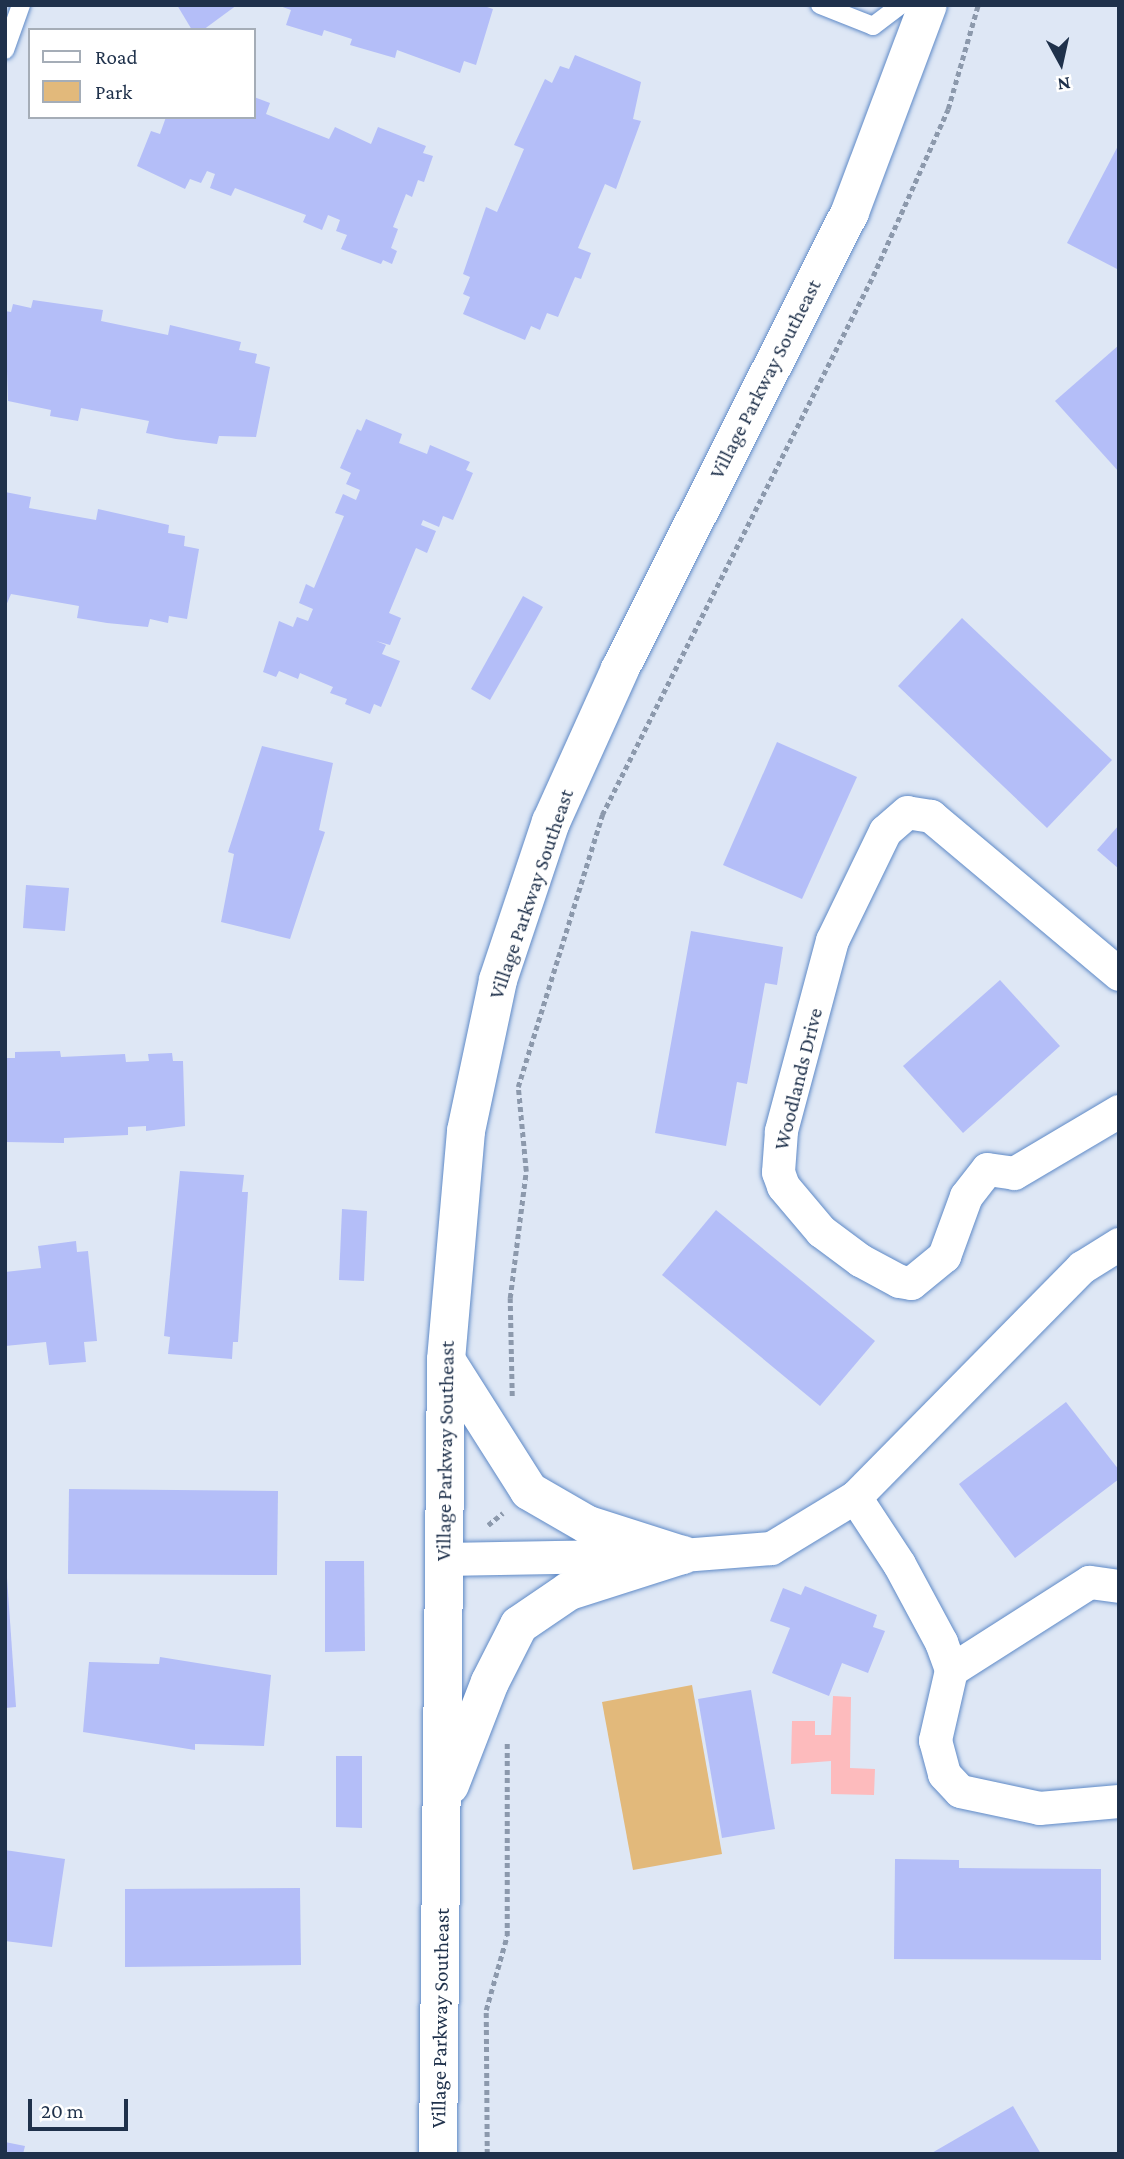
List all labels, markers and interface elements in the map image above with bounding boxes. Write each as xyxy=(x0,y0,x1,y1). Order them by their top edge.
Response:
legend xyxy=(28,28,256,119)
north arrow xyxy=(1026,28,1096,98)
text: Road xyxy=(95,45,138,69)
text: N xyxy=(1056,73,1072,96)
text: Park xyxy=(95,80,132,104)
street label: Village Parkway Southeast xyxy=(704,275,826,483)
street label: Village Parkway Southeast xyxy=(483,786,579,1002)
street label: Woodlands Drive xyxy=(768,1005,828,1153)
street label: Village Parkway Southeast xyxy=(430,1341,460,1561)
street label: Village Parkway Southeast xyxy=(425,1908,455,2128)
scale bar xyxy=(32,2086,131,2130)
text: 20 m xyxy=(41,2099,84,2123)

